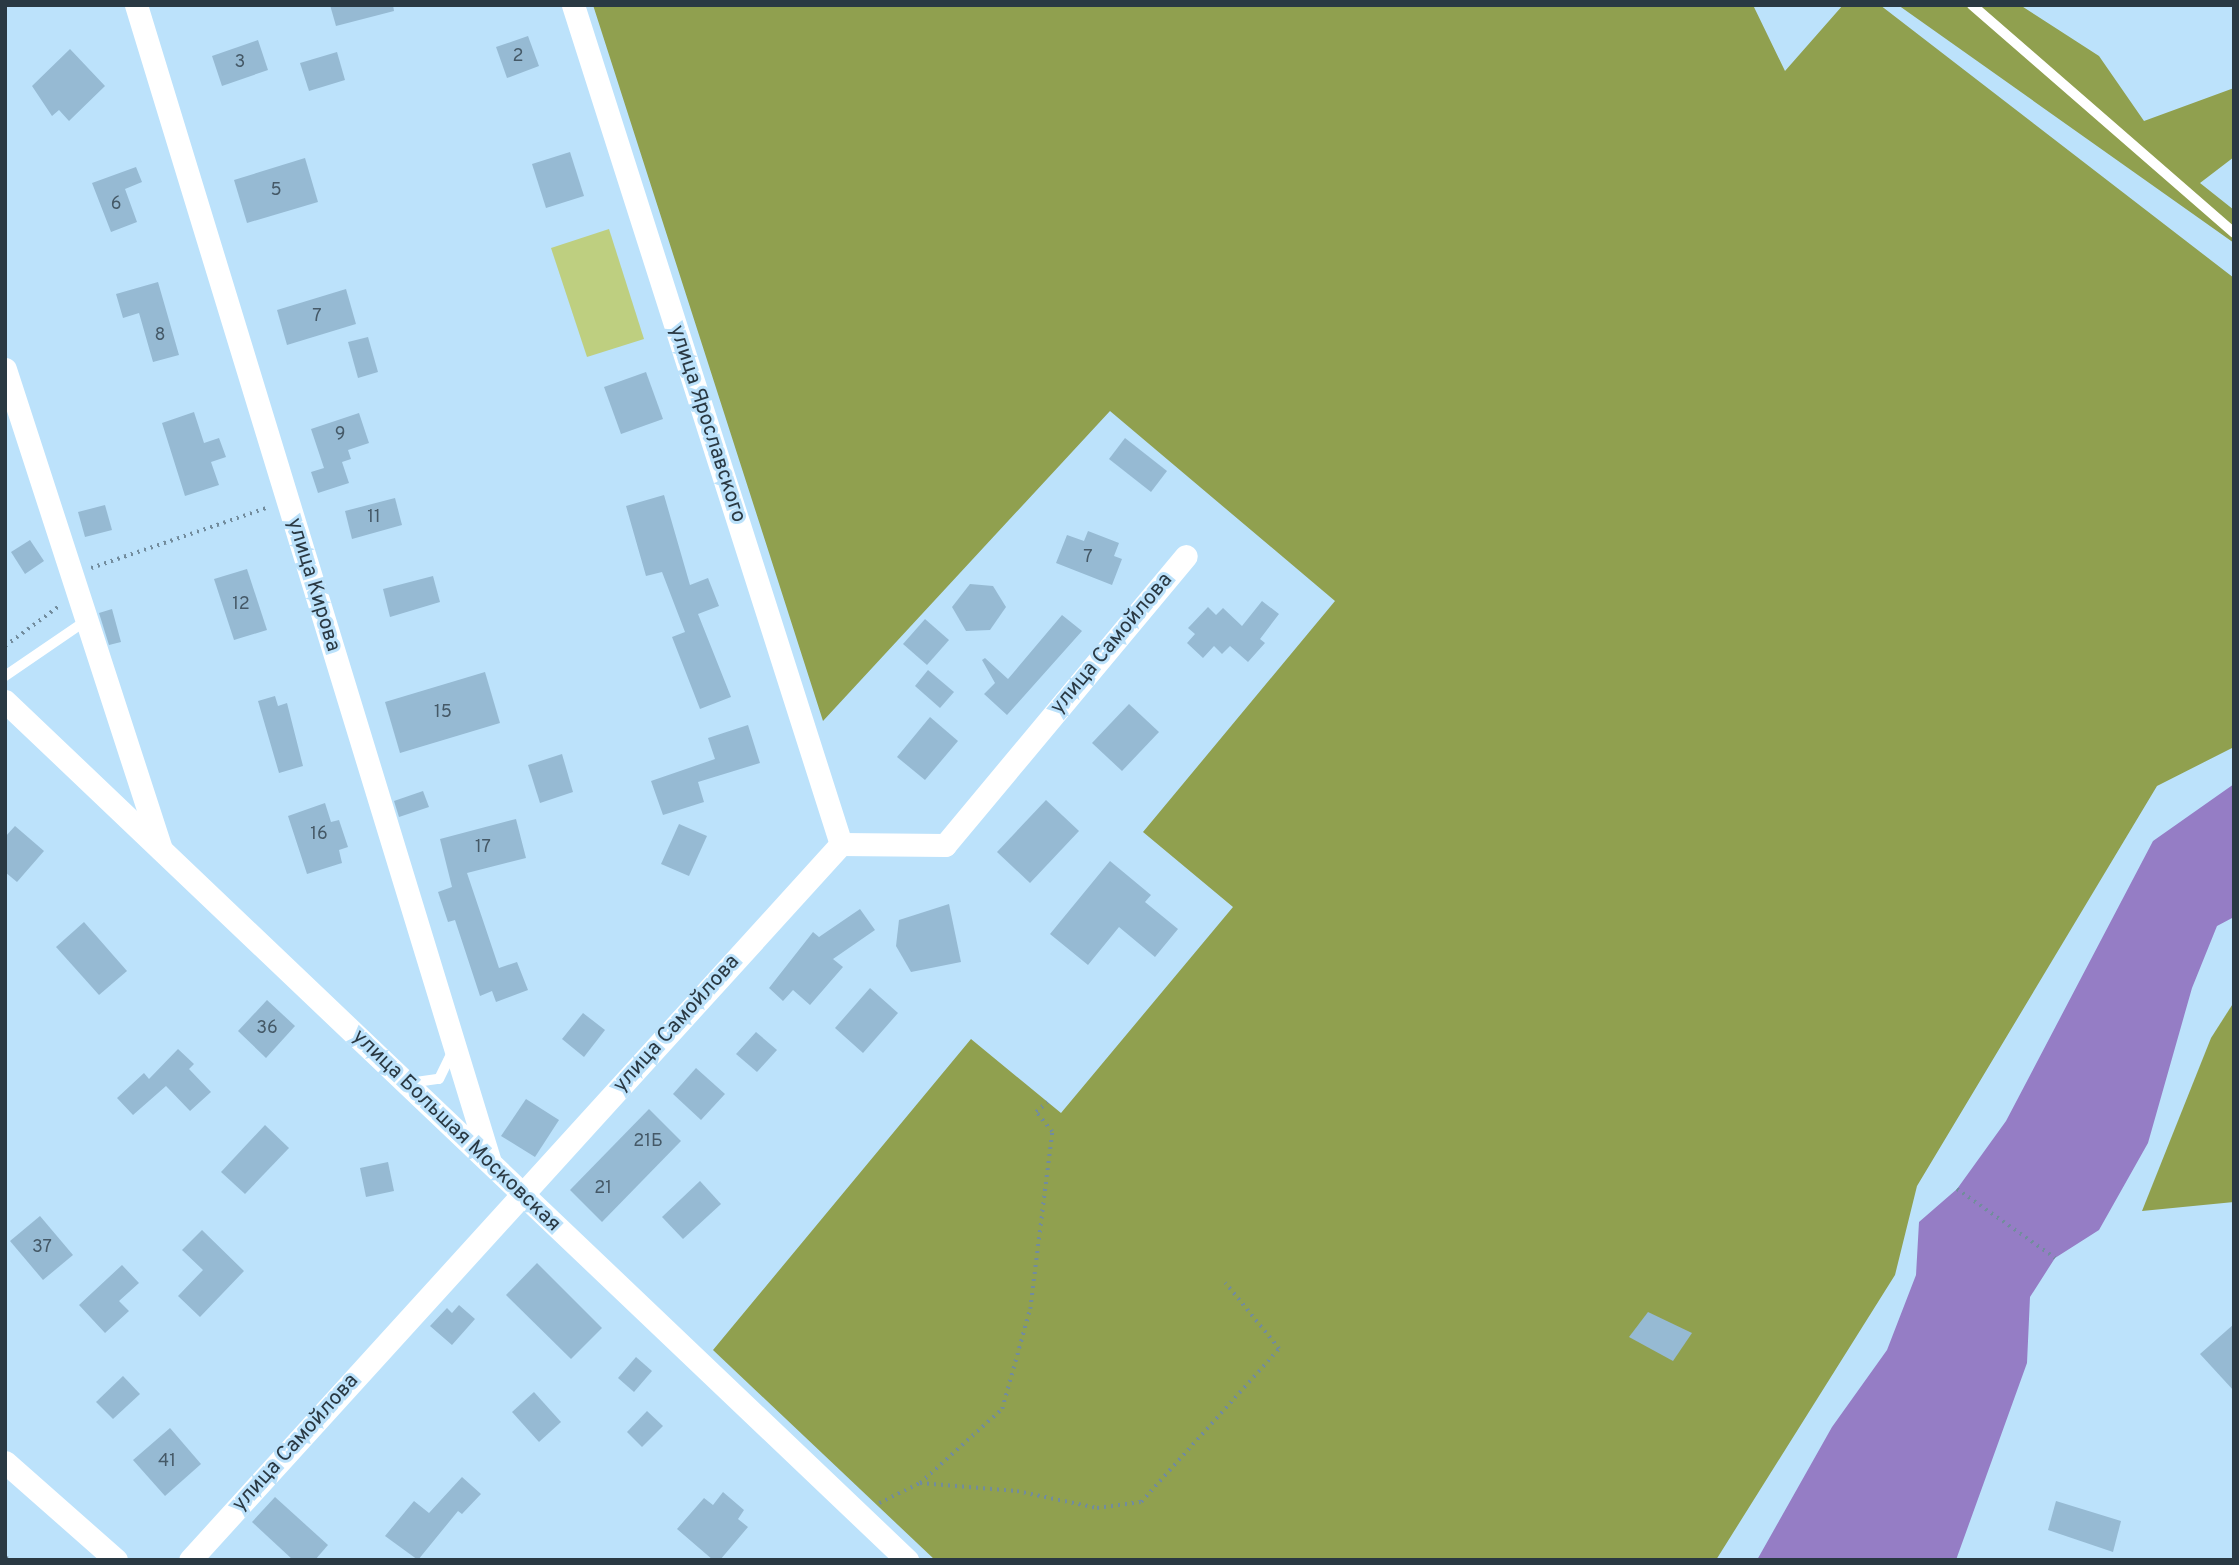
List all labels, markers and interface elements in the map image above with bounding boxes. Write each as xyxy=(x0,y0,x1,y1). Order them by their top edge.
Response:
house number: 2 xyxy=(512,46,524,68)
house number: 3 xyxy=(235,52,245,74)
house number: 5 xyxy=(270,180,282,202)
house number: 6 xyxy=(111,194,121,216)
house number: 7 xyxy=(312,306,322,328)
street label: улица Ярославского xyxy=(663,322,751,526)
house number: 8 xyxy=(155,325,165,347)
house number: 9 xyxy=(335,424,345,446)
house number: 11 xyxy=(367,507,381,529)
street label: улица Кирова xyxy=(281,515,345,655)
house number: 7 xyxy=(1083,547,1093,569)
street label: улица Самойлова xyxy=(1046,568,1178,720)
house number: 12 xyxy=(232,594,250,616)
house number: 15 xyxy=(434,702,452,724)
house number: 16 xyxy=(310,824,328,846)
house number: 17 xyxy=(475,837,491,859)
street label: улица Самойлова xyxy=(609,950,745,1098)
house number: 36 xyxy=(256,1018,278,1040)
street label: улица Большая Московская xyxy=(346,1025,566,1237)
house number: 21Б xyxy=(633,1131,663,1153)
house number: 21 xyxy=(594,1178,612,1200)
house number: 37 xyxy=(32,1237,52,1259)
street label: улица Самойлова xyxy=(228,1369,364,1517)
house number: 41 xyxy=(158,1451,176,1473)

